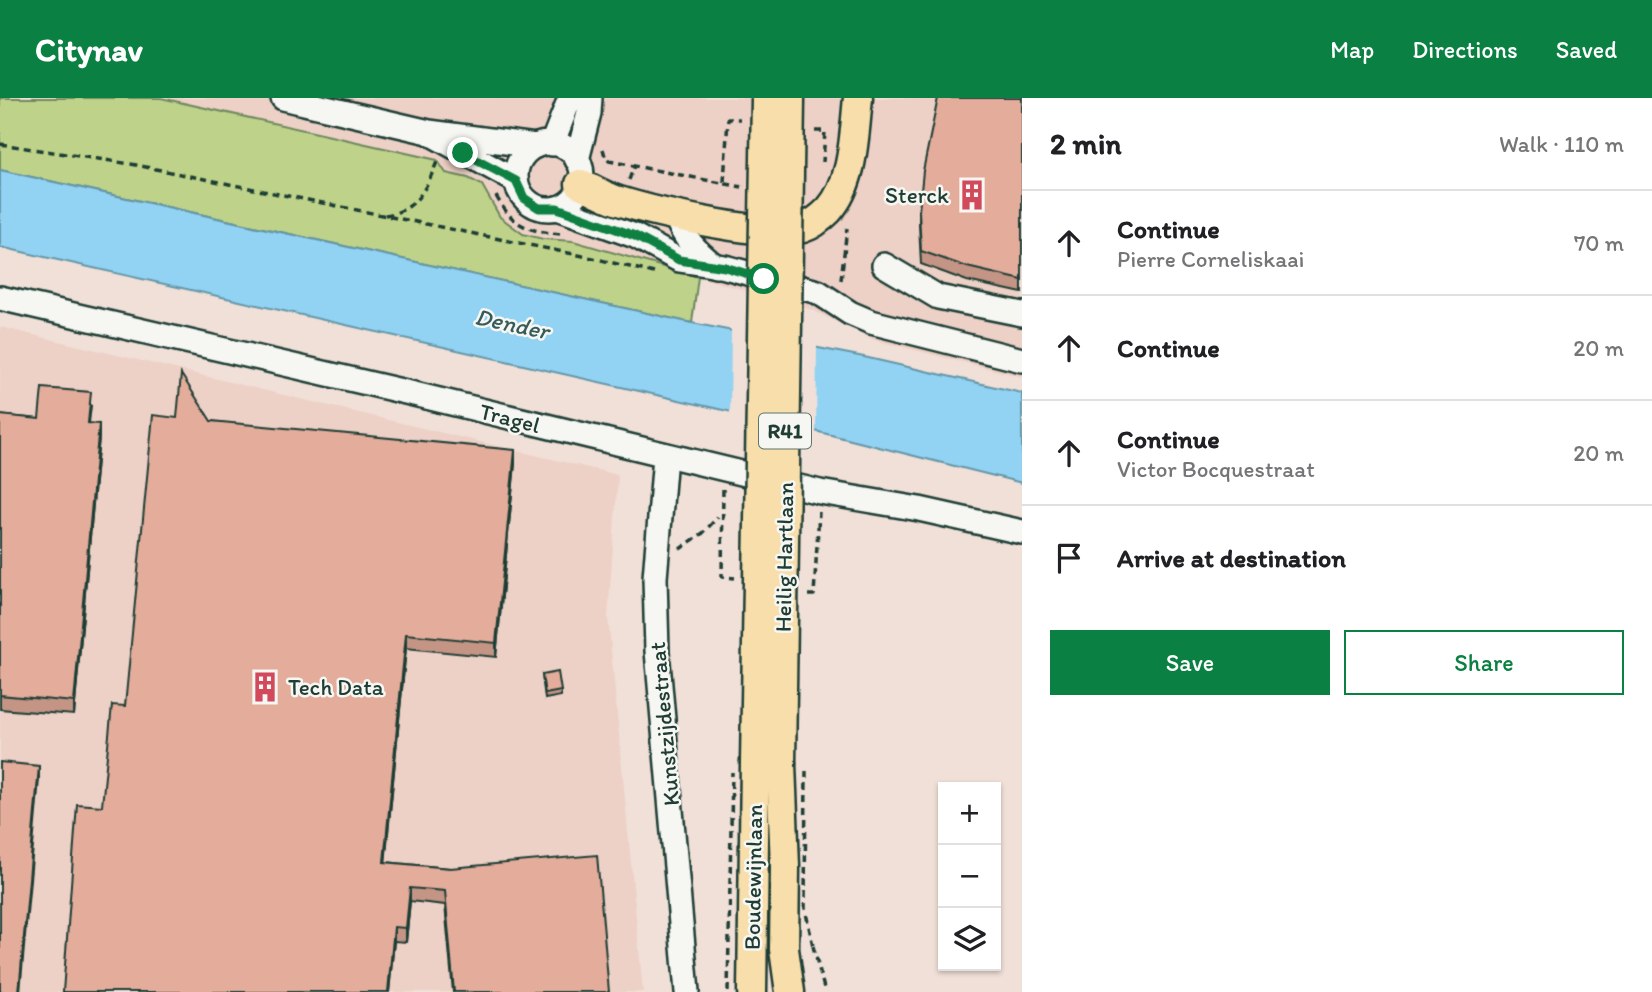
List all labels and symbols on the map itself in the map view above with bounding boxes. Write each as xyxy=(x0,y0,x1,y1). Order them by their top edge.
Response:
route end xyxy=(447,137,478,168)
building icon: Sterck xyxy=(955,178,989,212)
place label: Sterck xyxy=(885,181,949,209)
route start xyxy=(748,263,779,294)
water label: Dender xyxy=(473,302,554,346)
street label: Tragel xyxy=(477,397,544,439)
road number: R41 xyxy=(759,414,811,448)
street label: Heilig Hartlaan xyxy=(769,482,799,632)
street label: Kunstzijdestraat xyxy=(643,641,685,807)
building icon: Tech Data xyxy=(248,670,282,704)
place label: Tech Data xyxy=(288,673,384,701)
street label: Boudewijnlaan xyxy=(738,804,768,950)

